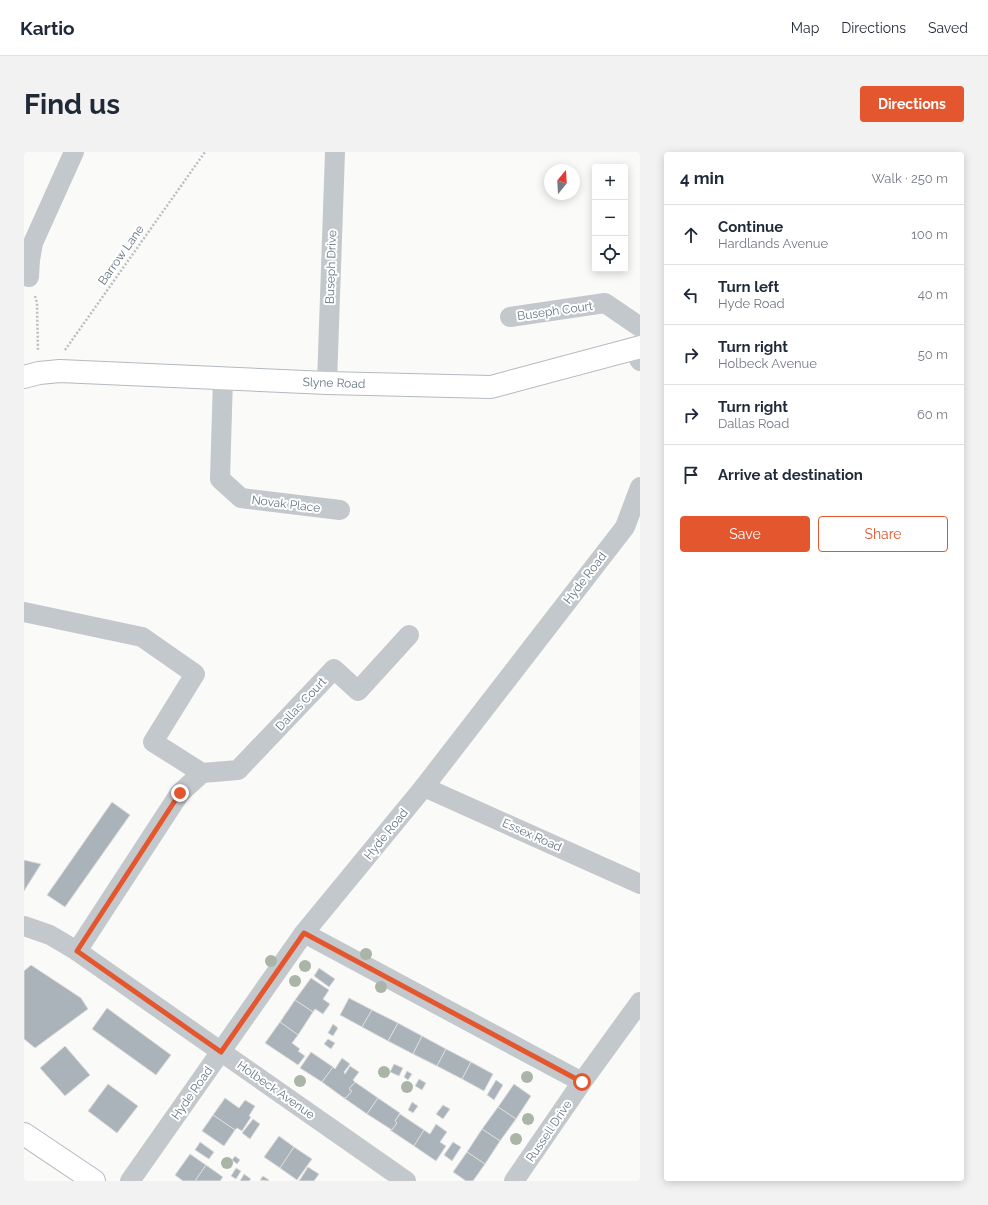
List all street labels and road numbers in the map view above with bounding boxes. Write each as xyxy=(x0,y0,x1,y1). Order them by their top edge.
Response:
street label: Barrow Lane xyxy=(95,222,147,288)
street label: Buseph Drive xyxy=(323,230,339,304)
street label: Buseph Court xyxy=(516,299,594,323)
street label: Slyne Road xyxy=(302,375,366,391)
street label: Novak Place xyxy=(251,493,321,515)
street label: Hyde Road xyxy=(561,549,609,607)
street label: Dallas Court xyxy=(273,674,329,734)
street label: Hyde Road xyxy=(361,806,411,862)
street label: Essex Road xyxy=(500,816,564,854)
street label: Holbeck Avenue xyxy=(235,1058,317,1122)
street label: Hyde Road xyxy=(169,1064,215,1122)
street label: Russell Drive xyxy=(523,1097,575,1165)

